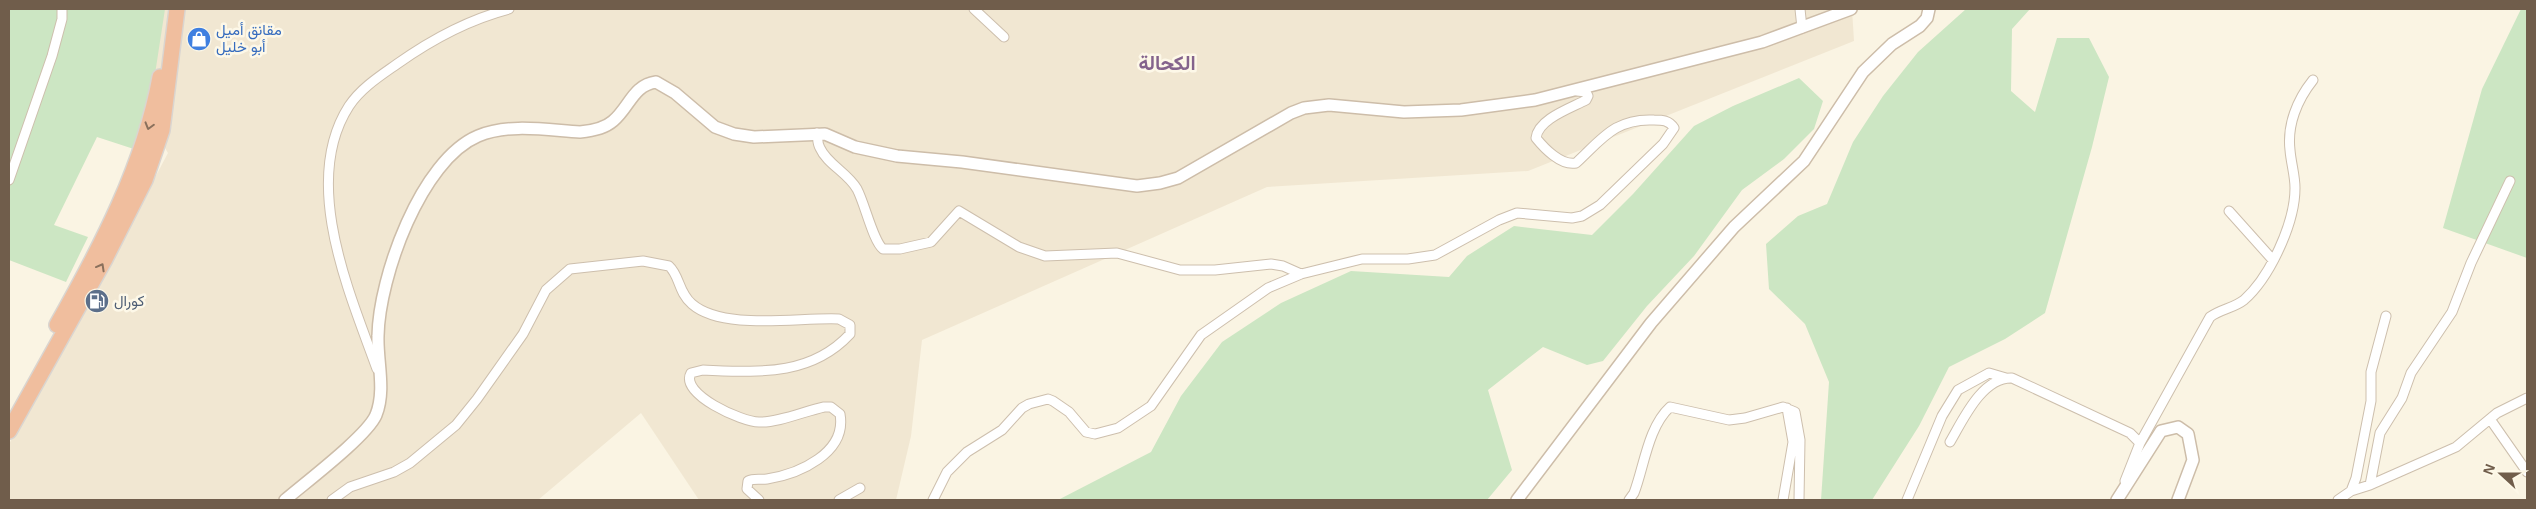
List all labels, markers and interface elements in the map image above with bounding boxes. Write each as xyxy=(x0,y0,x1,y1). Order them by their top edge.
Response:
place label: مقانق أميل أبو خليل xyxy=(216,21,282,56)
shop icon: مقانق أميل أبو خليل xyxy=(186,26,212,52)
district label: الكحالة xyxy=(1138,52,1196,74)
one-way arrow xyxy=(145,121,155,129)
one-way arrow xyxy=(95,263,105,272)
fuel station icon: كورال xyxy=(84,288,110,314)
place label: كورال xyxy=(114,292,145,310)
north arrow xyxy=(2476,449,2526,499)
text: N xyxy=(2480,462,2498,477)

